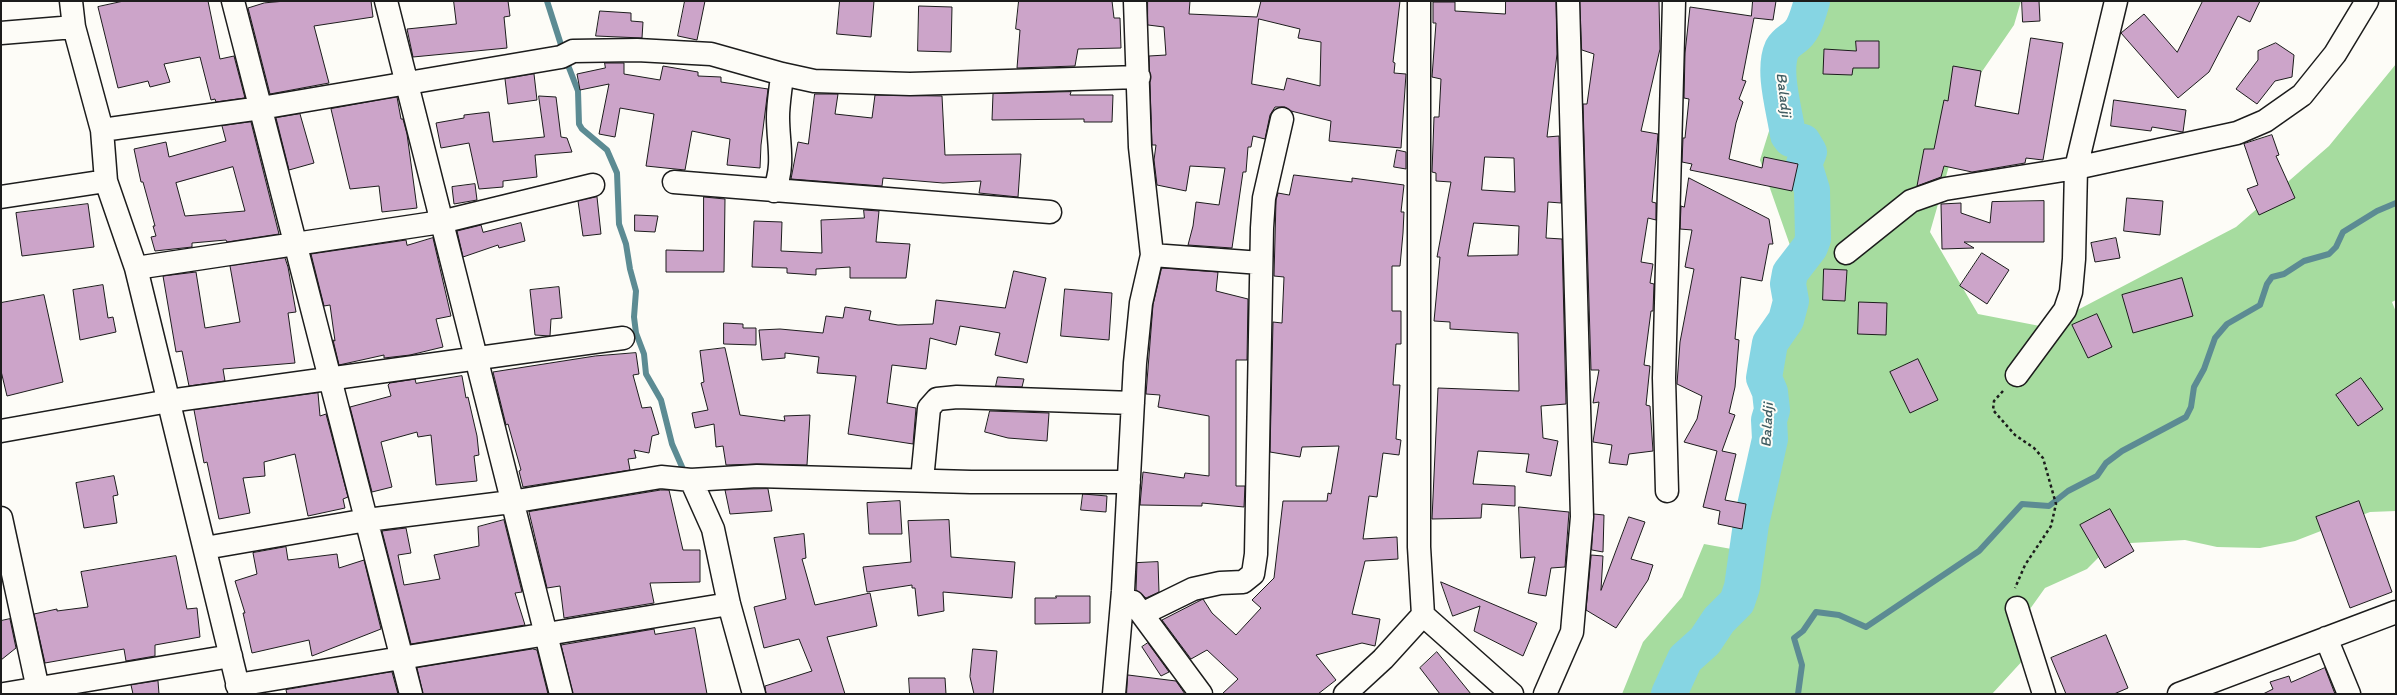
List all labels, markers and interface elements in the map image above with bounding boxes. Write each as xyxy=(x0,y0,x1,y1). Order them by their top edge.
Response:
water label: Baladji xyxy=(1771,72,1795,118)
water label: Baladji xyxy=(1758,402,1778,448)

